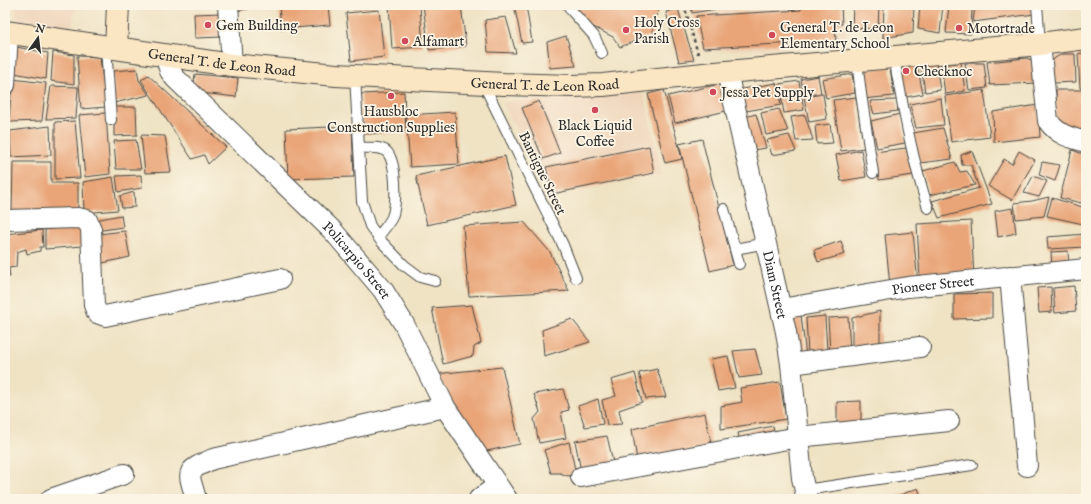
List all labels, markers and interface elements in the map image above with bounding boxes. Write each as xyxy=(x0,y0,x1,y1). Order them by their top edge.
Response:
place label: Holy Cross Parish xyxy=(634,14,699,48)
place label: Gem Building xyxy=(216,17,298,35)
north arrow xyxy=(18,18,58,58)
place label: General T. de Leon Elementary School xyxy=(780,19,894,53)
marker: Gem Building xyxy=(203,20,213,30)
place label: Motortrade xyxy=(967,20,1035,38)
text: N xyxy=(33,21,47,37)
marker: Motortrade xyxy=(954,23,964,33)
marker: Holy Cross Parish xyxy=(621,25,631,35)
marker: General T. de Leon Elementary School xyxy=(767,30,777,40)
place label: Alfamart xyxy=(412,33,464,51)
marker: Alfamart xyxy=(400,36,410,46)
street label: General T. de Leon Road xyxy=(147,45,297,81)
place label: Checknoc xyxy=(914,63,972,81)
marker: Checknoc xyxy=(901,66,911,76)
street label: General T. de Leon Road xyxy=(470,74,621,96)
place label: Jessa Pet Supply xyxy=(719,84,814,102)
marker: Jessa Pet Supply xyxy=(708,87,718,97)
marker: Hausbloc Construction Supplies xyxy=(386,91,396,101)
place label: Hausbloc Construction Supplies xyxy=(327,103,455,137)
marker: Black Liquid Coffee xyxy=(590,105,600,115)
place label: Black Liquid Coffee xyxy=(558,117,633,151)
street label: Bantigue Street xyxy=(514,129,570,218)
street label: Policarpio Street xyxy=(318,218,394,303)
street label: Diam Street xyxy=(758,249,791,321)
street label: Pioneer Street xyxy=(891,272,975,300)

